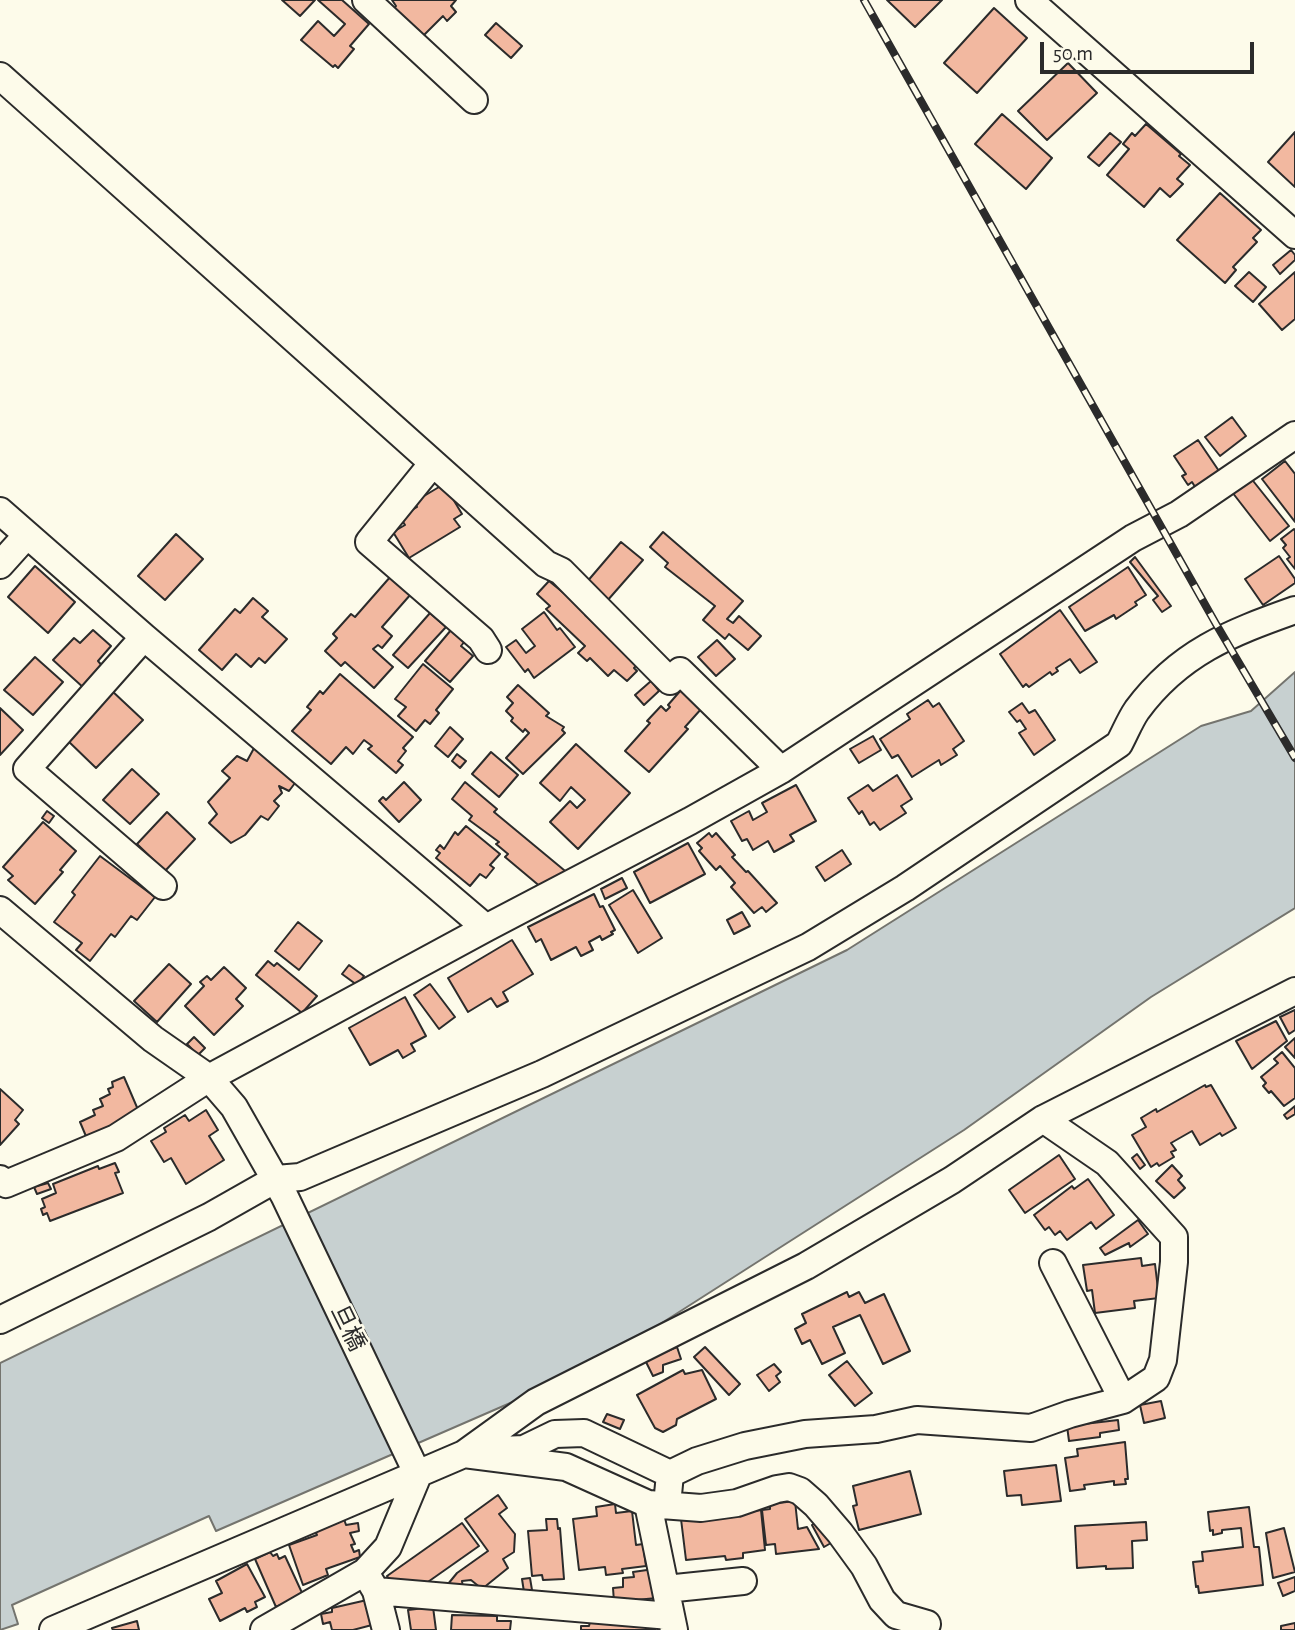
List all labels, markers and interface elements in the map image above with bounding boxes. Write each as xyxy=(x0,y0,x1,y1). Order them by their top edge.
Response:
scale bar xyxy=(1043,28,1256,72)
text: 50 m xyxy=(1053,43,1093,64)
street label: 旦橋 xyxy=(325,1300,371,1356)

